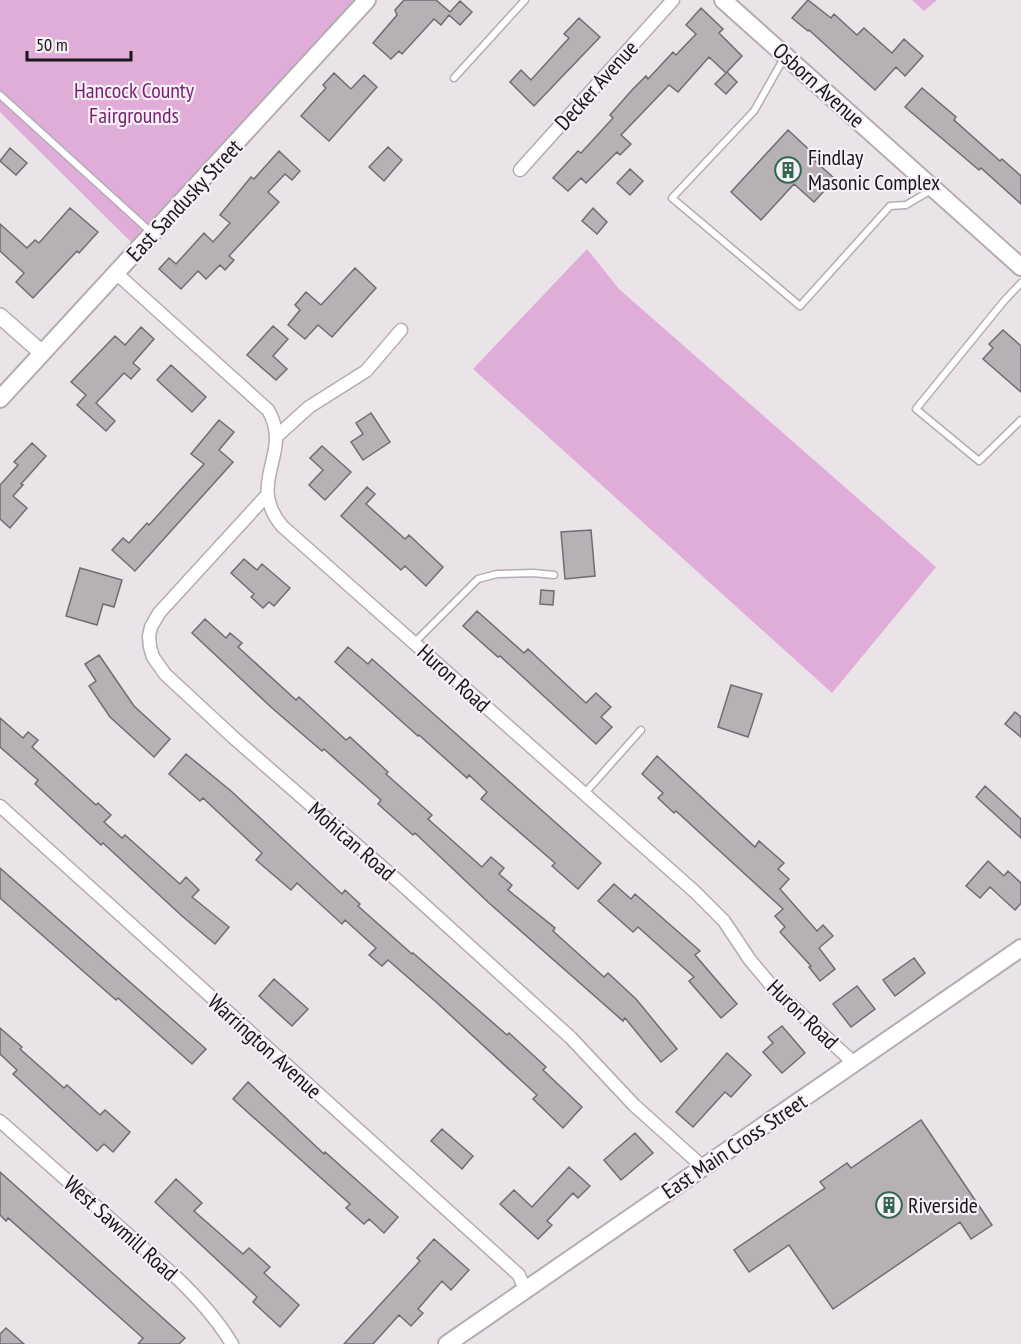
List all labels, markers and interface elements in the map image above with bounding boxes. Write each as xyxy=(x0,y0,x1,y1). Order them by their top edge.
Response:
scale bar xyxy=(27,24,130,62)
text: 50 m xyxy=(36,33,68,56)
street label: Decker Avenue xyxy=(548,34,644,136)
street label: Osborn Avenue xyxy=(767,36,871,134)
park label: Hancock County Fairgrounds xyxy=(74,76,195,129)
street label: East Sandusky Street xyxy=(120,133,248,267)
place label: Findlay Masonic Complex xyxy=(808,143,940,196)
building icon: Findlay Masonic Complex xyxy=(773,155,803,185)
street label: Huron Road xyxy=(412,638,496,718)
street label: Mohican Road xyxy=(303,796,401,886)
street label: Huron Road xyxy=(761,973,845,1055)
street label: Warrington Avenue xyxy=(202,988,328,1104)
street label: East Main Cross Street xyxy=(656,1087,812,1205)
street label: West Sawmill Road xyxy=(58,1169,184,1287)
building icon: Riverside xyxy=(874,1190,904,1220)
place label: Riverside xyxy=(908,1191,978,1219)

